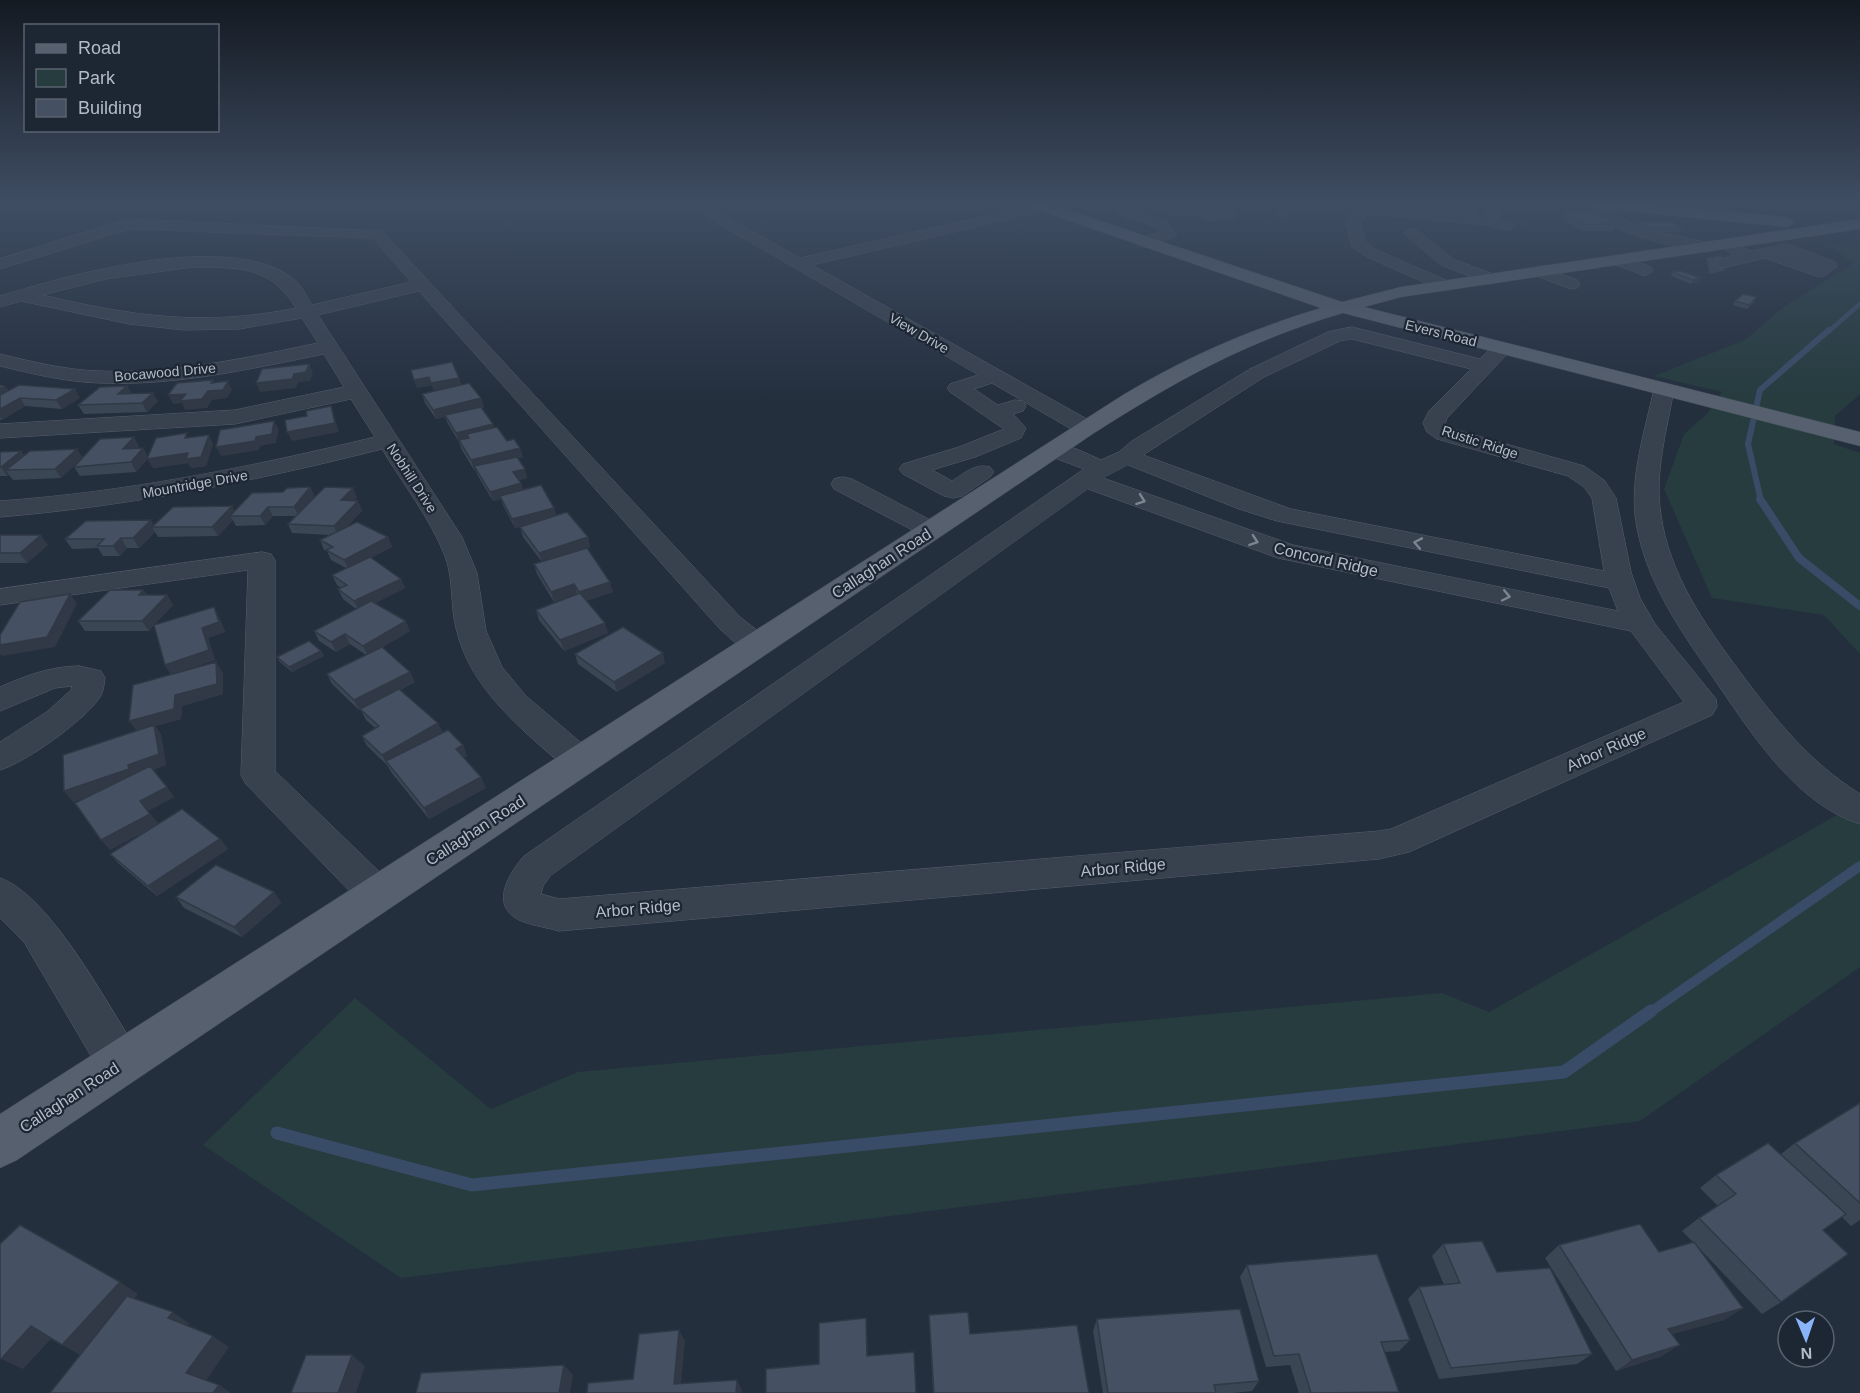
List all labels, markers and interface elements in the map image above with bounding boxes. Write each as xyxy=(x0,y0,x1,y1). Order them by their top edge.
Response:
legend xyxy=(24,24,219,132)
text: Road xyxy=(78,38,121,58)
text: Park xyxy=(78,68,116,88)
text: Building xyxy=(78,98,142,118)
street label: View Drive xyxy=(886,309,952,357)
street label: Evers Road xyxy=(1404,316,1478,350)
street label: Bocawood Drive xyxy=(114,360,217,384)
street label: Rustic Ridge xyxy=(1440,422,1520,462)
street label: Nobhill Drive xyxy=(384,440,440,516)
street label: Mountridge Drive xyxy=(141,467,249,501)
one-way arrow xyxy=(1135,492,1146,505)
street label: Callaghan Road xyxy=(829,525,934,602)
one-way arrow xyxy=(1248,534,1259,547)
one-way arrow xyxy=(1413,537,1423,550)
street label: Concord Ridge xyxy=(1272,539,1380,580)
one-way arrow xyxy=(1500,589,1510,602)
street label: Arbor Ridge xyxy=(1564,724,1649,775)
street label: Callaghan Road xyxy=(423,792,528,869)
street label: Arbor Ridge xyxy=(1080,855,1166,880)
street label: Arbor Ridge xyxy=(595,896,681,921)
street label: Callaghan Road xyxy=(17,1059,122,1136)
north arrow xyxy=(1776,1309,1836,1369)
text: N xyxy=(1800,1345,1813,1362)

